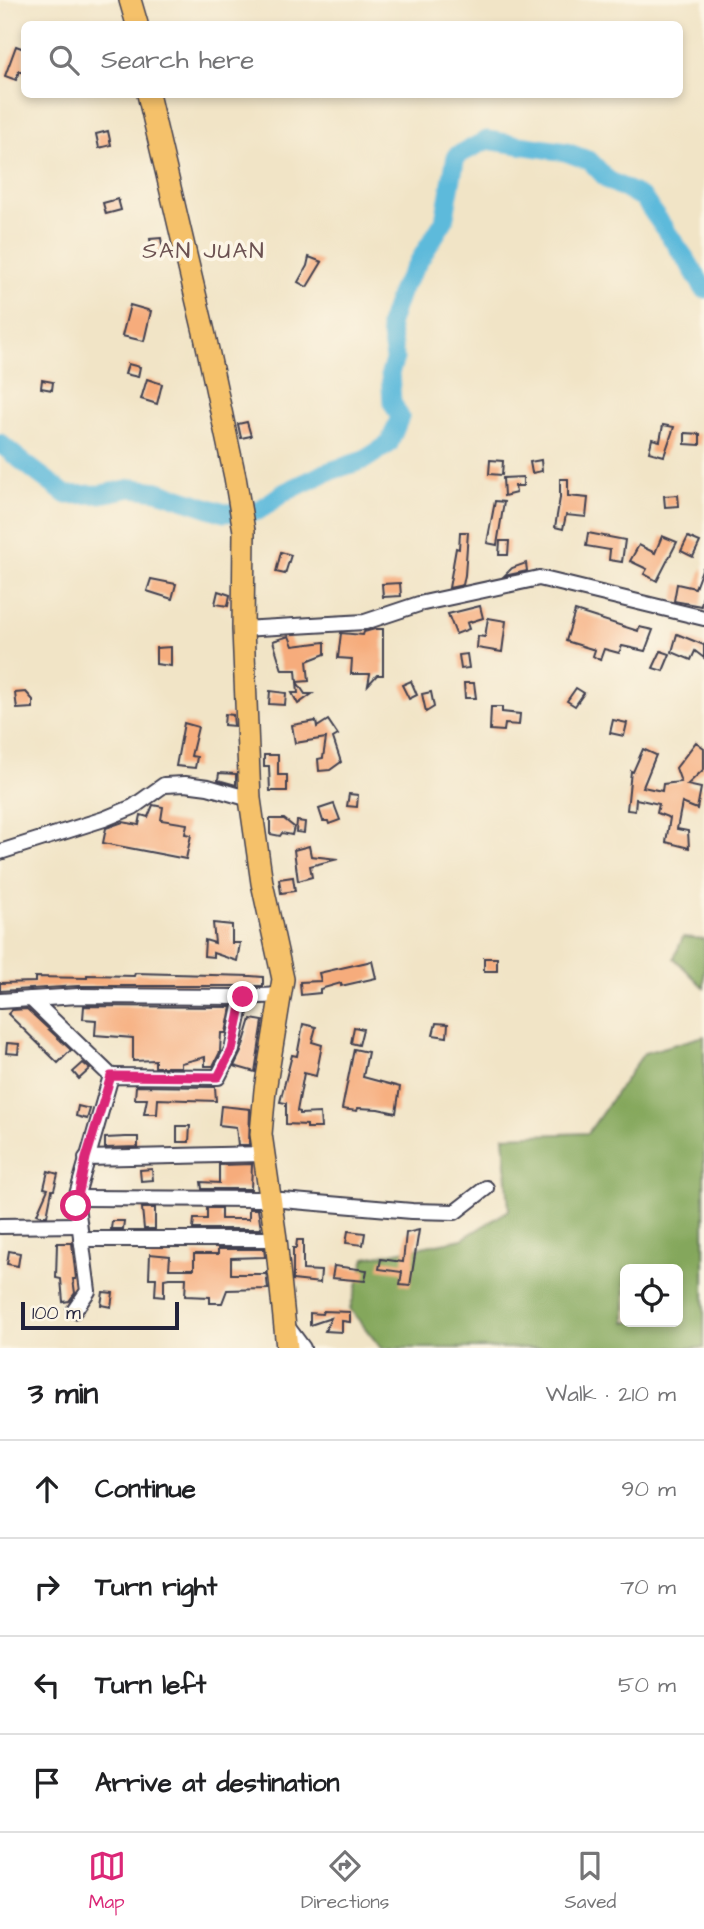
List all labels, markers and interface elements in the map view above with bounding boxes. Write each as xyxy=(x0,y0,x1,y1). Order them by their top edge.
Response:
search box xyxy=(21,21,683,98)
icon: search xyxy=(45,41,83,79)
text: Search here xyxy=(101,42,254,78)
district label: SAN JUAN xyxy=(142,235,266,267)
route end xyxy=(227,981,258,1012)
route start xyxy=(60,1190,91,1221)
map controls xyxy=(620,1264,683,1327)
button: locate xyxy=(620,1264,683,1327)
scale bar xyxy=(21,1299,178,1331)
text: 100 m xyxy=(32,1300,81,1327)
text: 3 min xyxy=(28,1373,98,1415)
text: Walk · 210 m xyxy=(546,1378,676,1410)
icon: ahead xyxy=(28,1470,66,1508)
text: Continue xyxy=(95,1471,196,1507)
text: 90 m xyxy=(621,1473,676,1505)
icon: right xyxy=(28,1568,66,1606)
text: Turn right xyxy=(95,1569,217,1605)
text: 70 m xyxy=(620,1571,676,1603)
icon: left xyxy=(28,1666,66,1704)
text: Turn left xyxy=(95,1667,206,1703)
text: 50 m xyxy=(618,1669,676,1701)
icon: arrive xyxy=(28,1764,66,1802)
text: Arrive at destination xyxy=(95,1765,340,1801)
tab: Map xyxy=(88,1847,126,1916)
tab: Directions xyxy=(301,1847,389,1916)
tab: Saved xyxy=(565,1847,616,1916)

